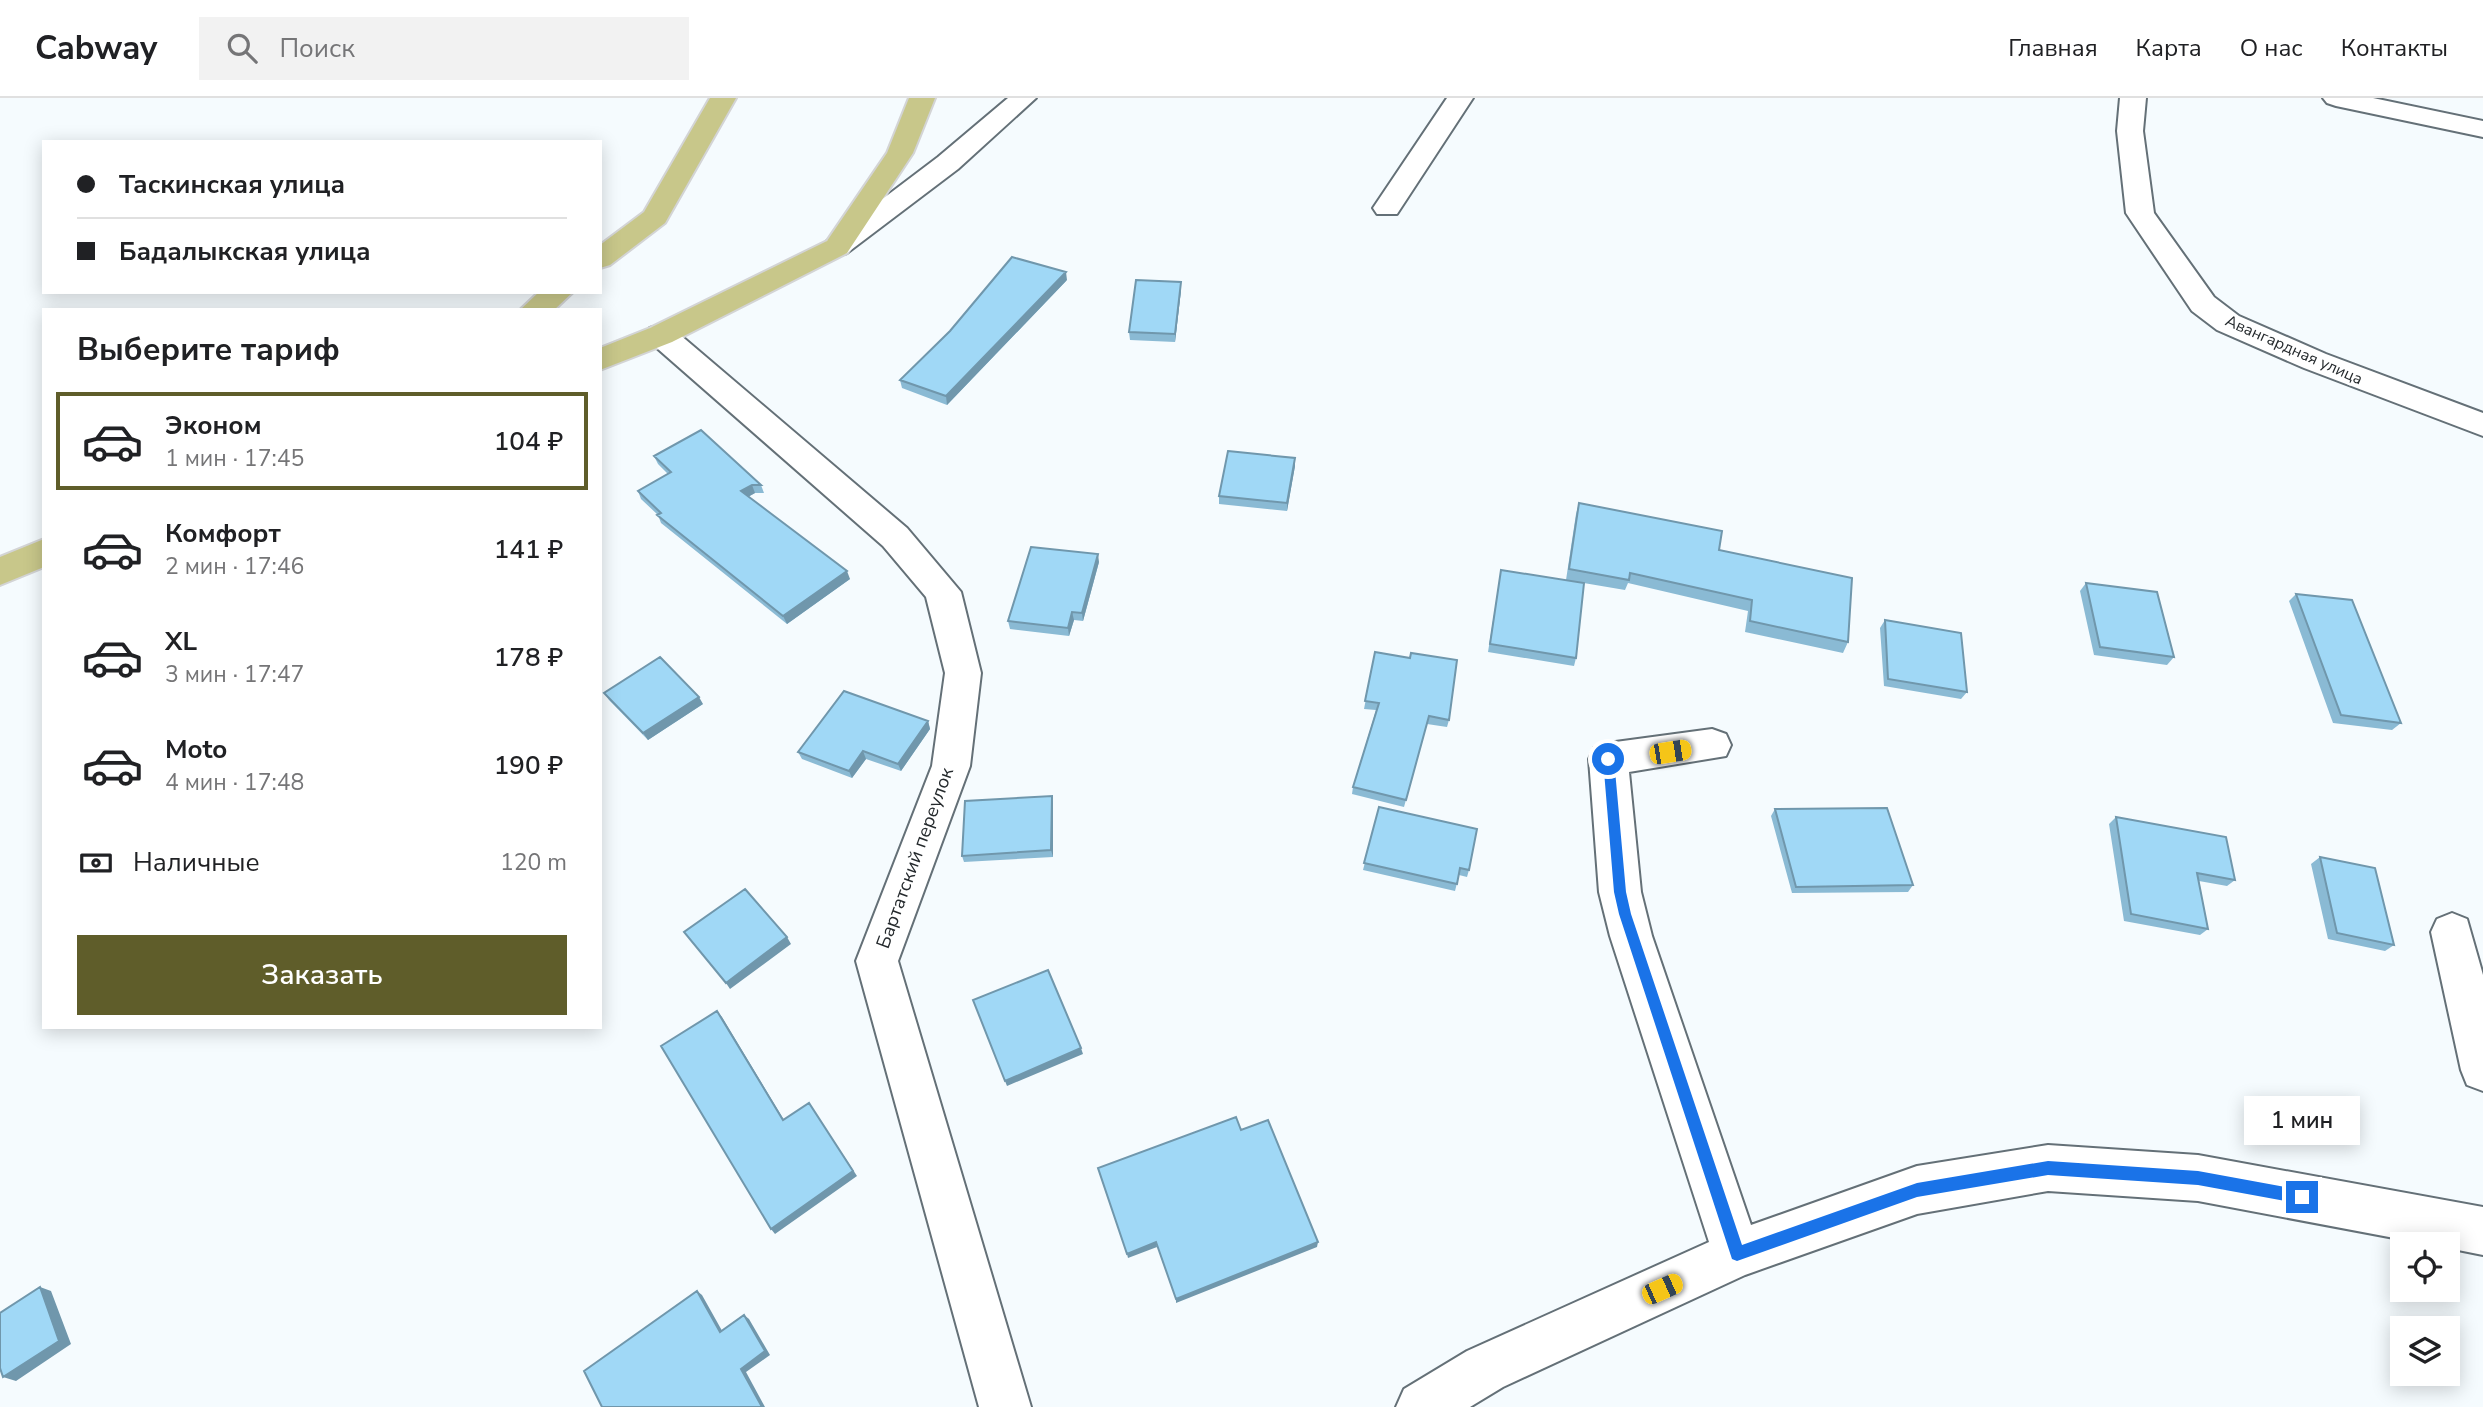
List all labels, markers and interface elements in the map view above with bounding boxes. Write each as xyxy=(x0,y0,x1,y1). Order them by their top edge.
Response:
search box xyxy=(199,17,689,80)
text: Cabway xyxy=(35,26,157,71)
icon: search xyxy=(223,29,261,67)
text: Поиск xyxy=(279,31,355,66)
text: Главная xyxy=(2008,32,2098,64)
text: Карта xyxy=(2136,32,2202,64)
text: О нас xyxy=(2240,32,2303,64)
text: Контакты xyxy=(2341,32,2448,64)
text: Таскинская улица xyxy=(119,167,345,202)
text: Бадалыкская улица xyxy=(119,234,371,269)
street label: Авангардная улица xyxy=(2222,310,2366,390)
text: Выберите тариф xyxy=(77,328,340,371)
text: Эконом xyxy=(165,408,262,443)
icon: car xyxy=(81,410,144,473)
text: 104 ₽ xyxy=(494,424,563,459)
text: 1 мин · 17:45 xyxy=(165,443,304,474)
text: Комфорт xyxy=(165,516,281,551)
icon: car xyxy=(81,518,144,581)
text: 141 ₽ xyxy=(494,532,563,567)
text: 2 мин · 17:46 xyxy=(165,551,304,582)
text: XL xyxy=(165,624,197,659)
icon: car xyxy=(81,626,144,689)
text: 178 ₽ xyxy=(494,640,563,675)
text: 3 мин · 17:47 xyxy=(165,659,304,690)
text: Moto xyxy=(165,732,227,767)
icon: car xyxy=(81,734,144,797)
car xyxy=(1648,738,1693,766)
route start xyxy=(1592,743,1624,775)
text: 190 ₽ xyxy=(494,748,563,783)
street label: Бартатский переулок xyxy=(870,764,960,952)
text: 4 мин · 17:48 xyxy=(165,767,304,798)
icon: cash xyxy=(77,844,115,882)
text: Наличные xyxy=(133,845,260,880)
text: 120 m xyxy=(500,847,567,878)
button: Заказать xyxy=(77,935,567,1015)
callout: 1 мин xyxy=(2244,1096,2360,1144)
text: 1 мин xyxy=(2271,1105,2333,1136)
route end xyxy=(2286,1181,2318,1213)
map controls xyxy=(2390,1232,2460,1386)
button: locate xyxy=(2390,1232,2460,1302)
car xyxy=(1639,1271,1686,1307)
button: layers xyxy=(2390,1316,2460,1386)

